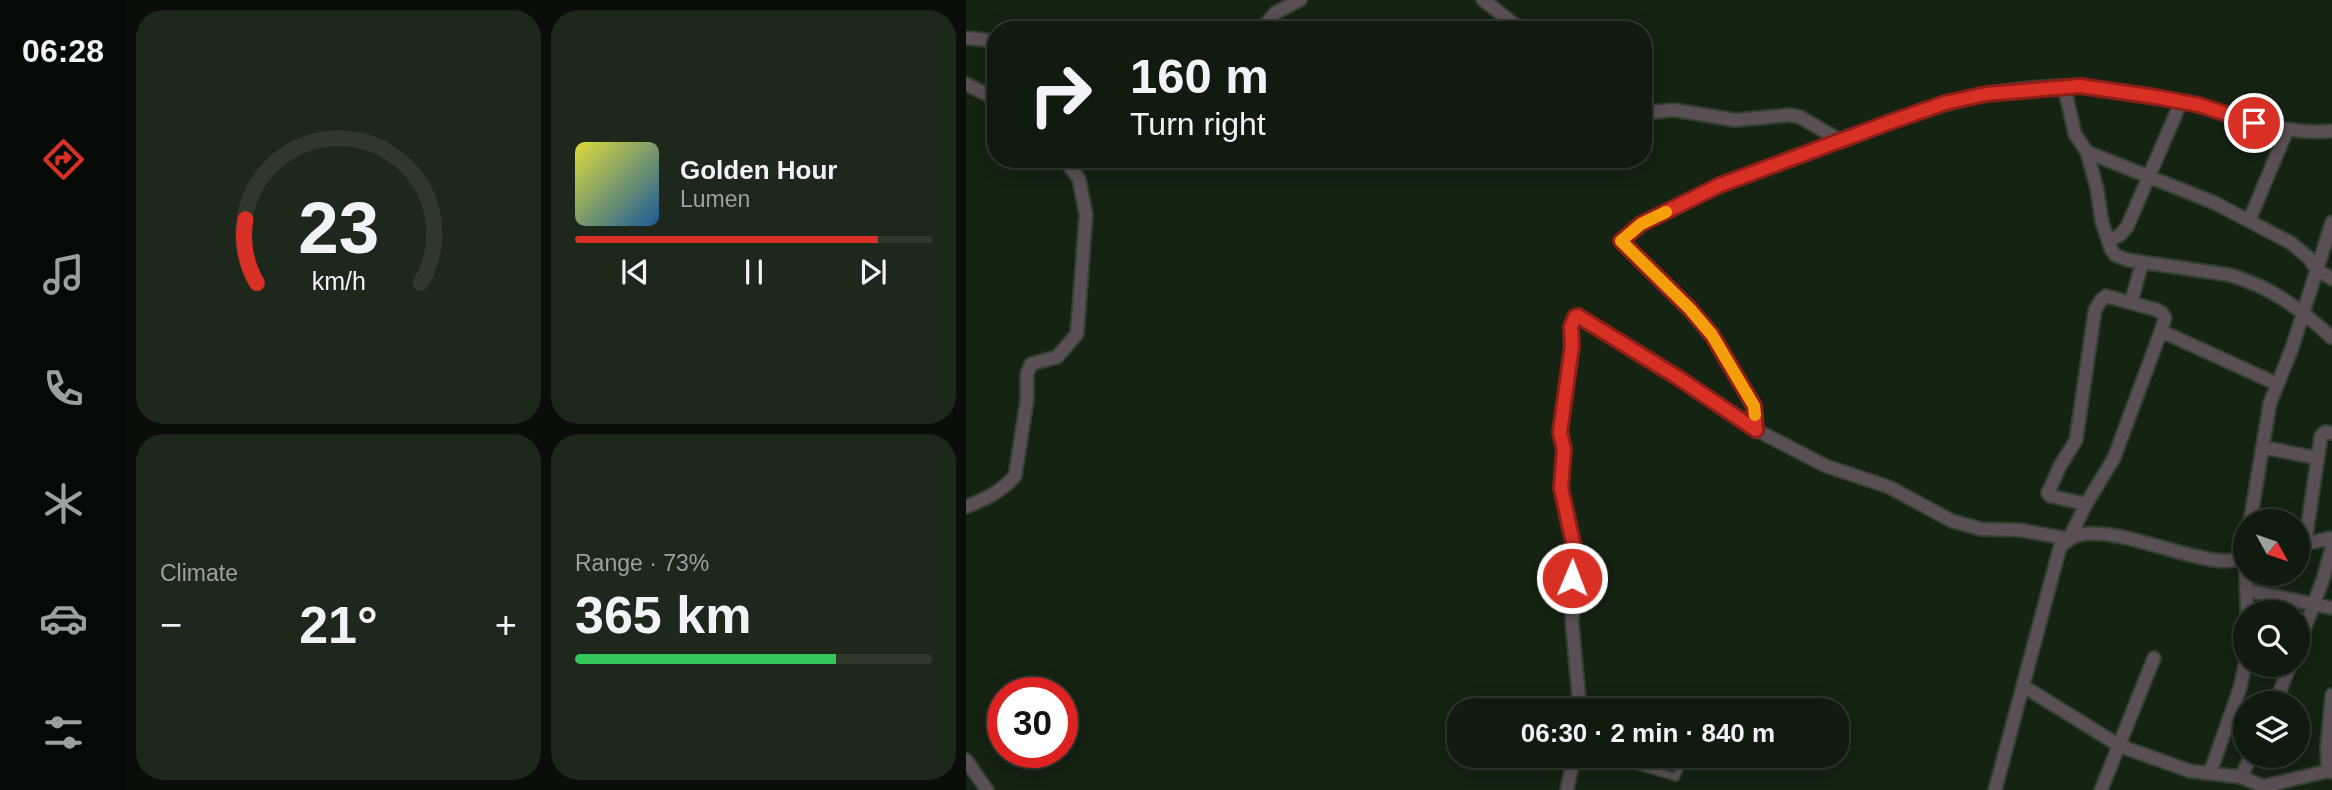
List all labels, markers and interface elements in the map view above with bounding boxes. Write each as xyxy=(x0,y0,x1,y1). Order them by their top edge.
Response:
text: 06:28 xyxy=(22,33,104,69)
icon: right xyxy=(1015,49,1106,140)
text: 160 m xyxy=(1130,49,1269,103)
pin xyxy=(2224,93,2284,153)
icon: arrive xyxy=(2235,104,2273,142)
text: Turn right xyxy=(1130,106,1266,142)
icon: directions xyxy=(39,135,88,184)
text: Golden Hour xyxy=(680,155,837,185)
text: Lumen xyxy=(680,186,750,212)
text: 23 xyxy=(298,187,379,268)
icon: music xyxy=(39,250,88,299)
icon: previous xyxy=(616,253,654,291)
icon: pause xyxy=(735,253,773,291)
icon: next xyxy=(854,253,892,291)
text: km/h xyxy=(311,267,366,295)
icon: phone xyxy=(39,364,88,413)
icon: climate xyxy=(39,479,88,528)
north arrow xyxy=(2233,509,2310,586)
map controls xyxy=(2233,509,2310,768)
position arrow xyxy=(1535,541,1609,615)
text: Range · 73% xyxy=(575,550,709,576)
text: Climate xyxy=(160,560,238,586)
text: 365 km xyxy=(575,586,751,644)
icon: car xyxy=(39,594,88,643)
text: 21° xyxy=(299,596,378,654)
button: search xyxy=(2233,600,2310,677)
text: − xyxy=(160,604,182,646)
text: + xyxy=(495,604,517,646)
speed limit sign: 30 xyxy=(987,677,1078,768)
button: layers xyxy=(2233,691,2310,768)
icon: filters xyxy=(39,708,88,757)
text: 06:30 · 2 min · 840 m xyxy=(1521,718,1775,748)

